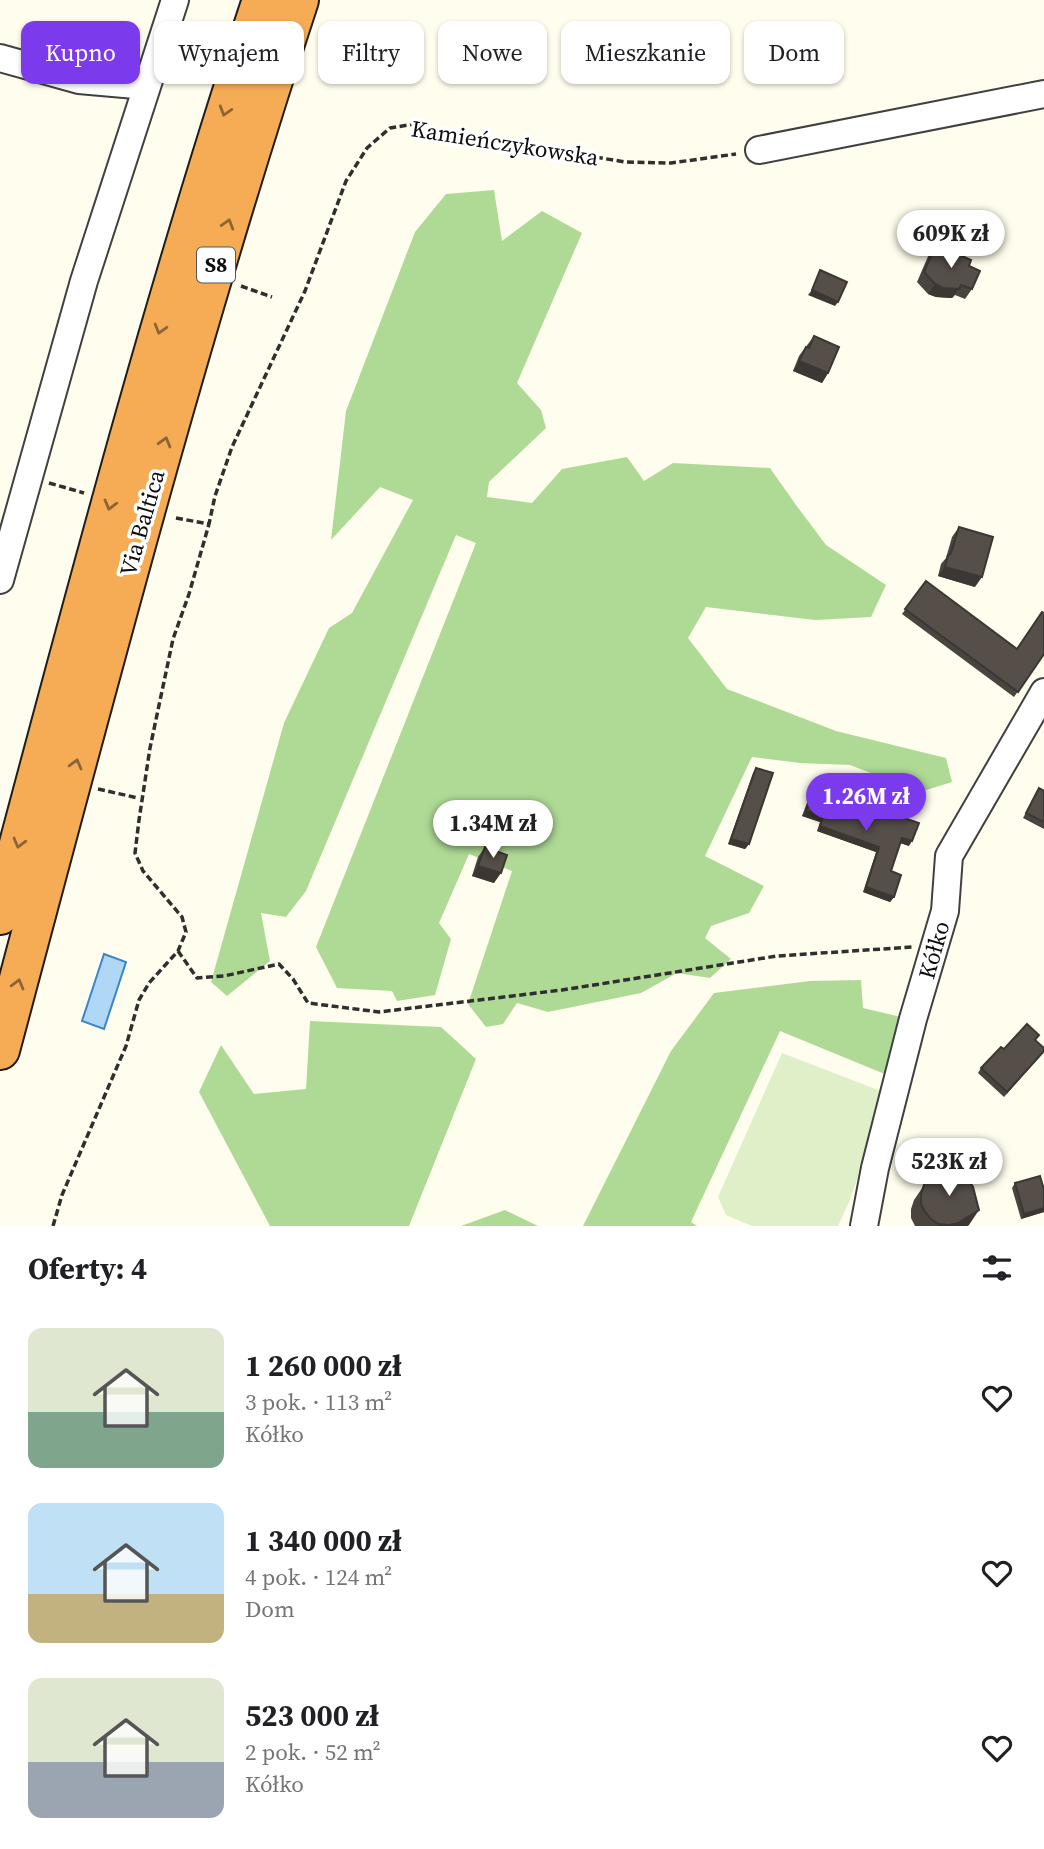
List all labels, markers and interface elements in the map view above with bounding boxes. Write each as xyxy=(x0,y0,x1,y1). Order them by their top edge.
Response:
chip: Kupno xyxy=(21,21,140,84)
chip: Wynajem xyxy=(154,21,304,84)
chip: Filtry xyxy=(318,21,424,84)
chip: Nowe xyxy=(438,21,547,84)
chip: Mieszkanie xyxy=(561,21,730,84)
chip: Dom xyxy=(744,21,844,84)
one-way arrow xyxy=(219,105,234,117)
street label: Kamieńczykowska xyxy=(409,112,601,174)
pin: 609K zł xyxy=(886,210,1016,270)
text: 609K zł xyxy=(913,217,989,249)
one-way arrow xyxy=(219,218,234,230)
road number: S8 xyxy=(197,247,235,282)
one-way arrow xyxy=(153,323,168,335)
one-way arrow xyxy=(157,436,171,448)
street label: Via Baltica xyxy=(112,466,172,580)
one-way arrow xyxy=(104,498,118,510)
one-way arrow xyxy=(68,758,82,770)
pin: 1.26M zł xyxy=(794,774,938,833)
text: 1.26M zł xyxy=(822,780,910,812)
pin: 1.34M zł xyxy=(421,800,565,860)
text: 1.34M zł xyxy=(449,807,537,839)
one-way arrow xyxy=(13,836,27,848)
street label: Kółko xyxy=(911,917,957,983)
one-way arrow xyxy=(9,978,24,990)
pin: 523K zł xyxy=(884,1138,1014,1198)
text: 523K zł xyxy=(911,1145,987,1177)
text: Oferty: 4 xyxy=(28,1248,147,1289)
icon: filters xyxy=(978,1249,1016,1287)
text: 1 260 000 zł xyxy=(245,1345,402,1386)
icon: home xyxy=(84,1356,168,1440)
icon: heart xyxy=(978,1379,1016,1417)
text: 3 pok. · 113 m² xyxy=(245,1386,392,1418)
text: Kółko xyxy=(245,1418,304,1450)
text: 1 340 000 zł xyxy=(245,1520,402,1561)
icon: home xyxy=(84,1531,168,1615)
icon: heart xyxy=(978,1554,1016,1592)
text: 4 pok. · 124 m² xyxy=(245,1561,392,1593)
text: Dom xyxy=(245,1593,295,1625)
text: 523 000 zł xyxy=(245,1695,379,1736)
icon: home xyxy=(84,1706,168,1790)
icon: heart xyxy=(978,1729,1016,1767)
text: 2 pok. · 52 m² xyxy=(245,1736,381,1768)
text: Kółko xyxy=(245,1768,304,1800)

